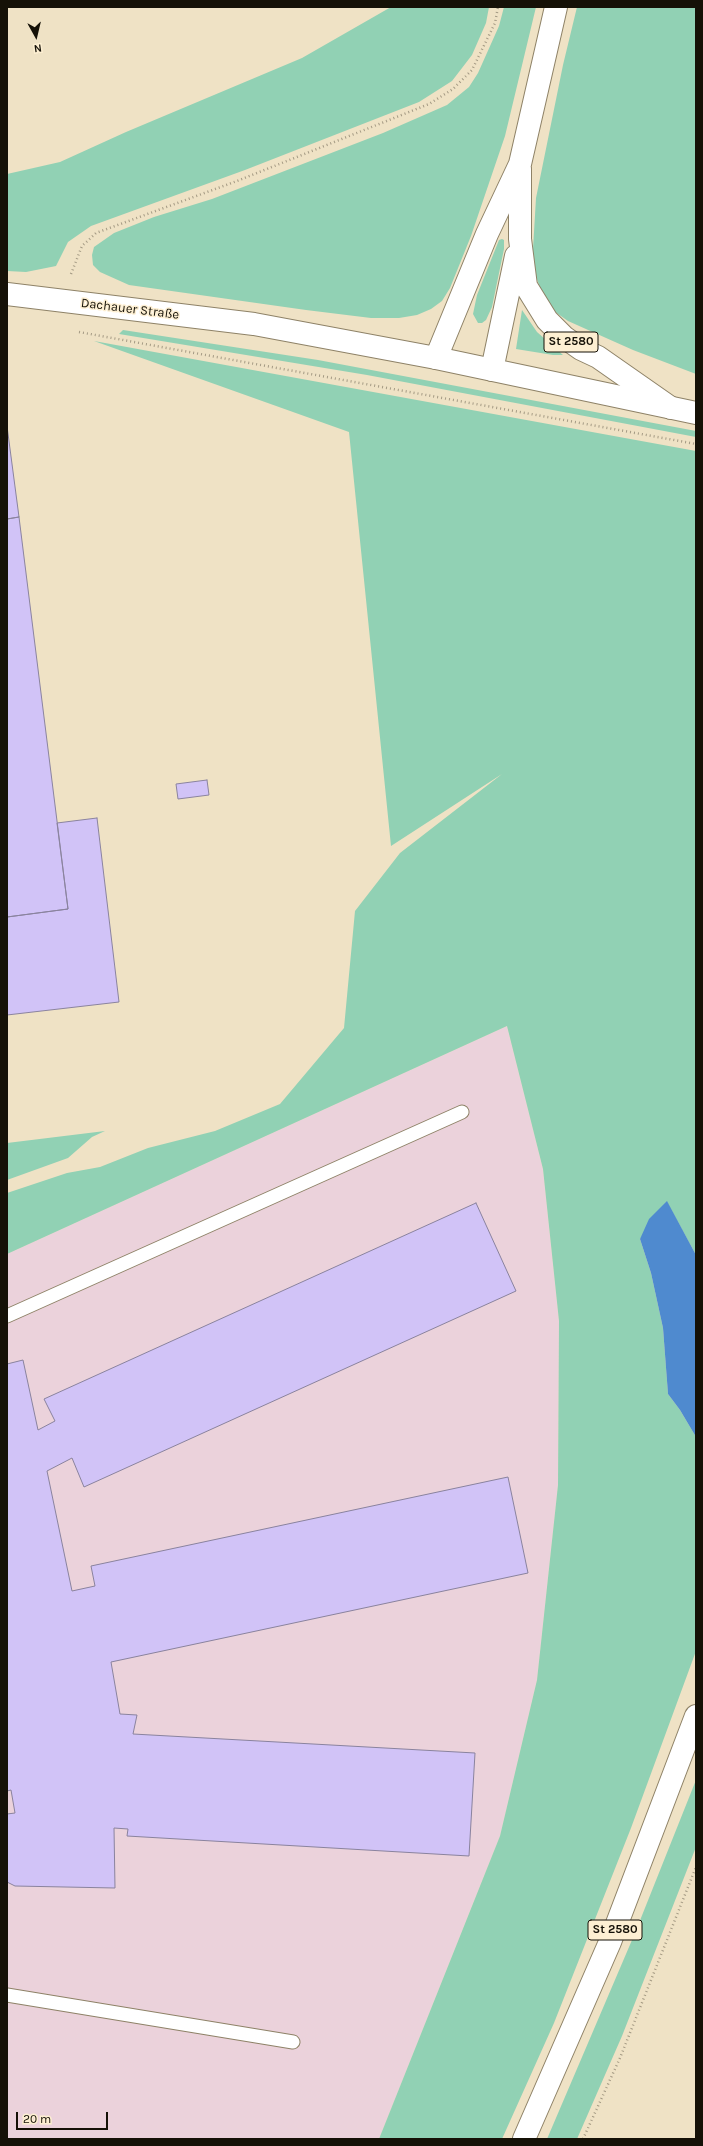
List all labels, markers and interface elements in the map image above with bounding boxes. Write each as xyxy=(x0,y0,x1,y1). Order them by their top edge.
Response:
north arrow xyxy=(16,16,56,56)
text: N xyxy=(33,41,43,55)
street label: Dachauer Straße xyxy=(80,295,180,323)
road number: St 2580 xyxy=(544,332,598,352)
road number: St 2580 xyxy=(588,1920,642,1940)
scale bar xyxy=(18,2104,110,2130)
text: 20 m xyxy=(23,2112,51,2126)

